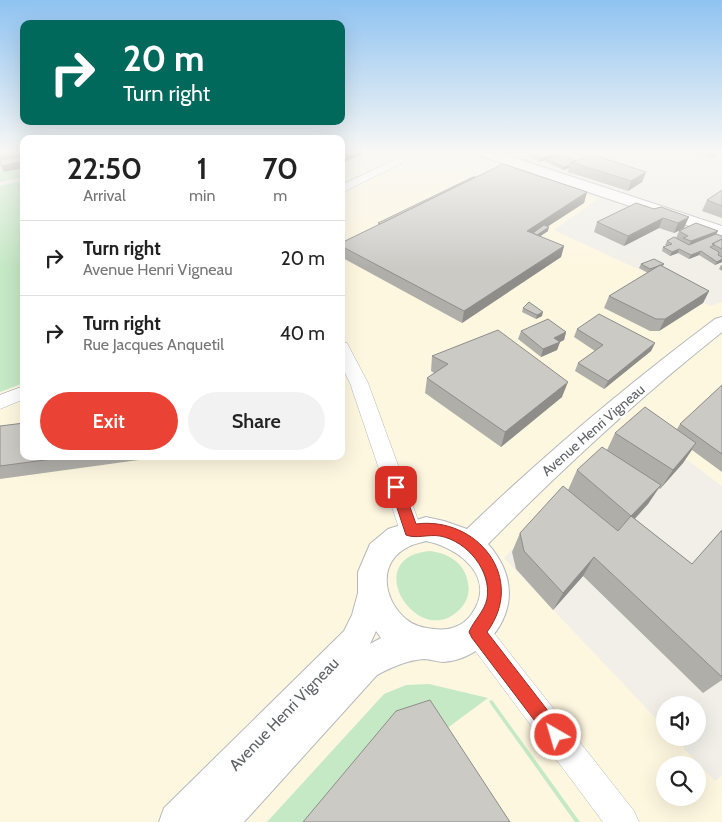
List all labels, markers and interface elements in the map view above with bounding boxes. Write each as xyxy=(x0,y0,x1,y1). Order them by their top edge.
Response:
text: 20 m xyxy=(123,37,205,80)
icon: right xyxy=(40,40,105,105)
text: Turn right xyxy=(123,80,210,107)
text: 22:50 xyxy=(67,150,142,187)
text: 1 xyxy=(197,150,207,187)
text: 70 xyxy=(262,150,298,187)
text: Arrival xyxy=(83,186,126,205)
text: min xyxy=(189,186,215,205)
text: m xyxy=(273,186,287,205)
text: Turn right xyxy=(83,237,161,260)
icon: right xyxy=(40,244,68,272)
text: 20 m xyxy=(281,247,325,270)
text: Avenue Henri Vigneau xyxy=(83,260,233,279)
text: Turn right xyxy=(83,312,161,335)
icon: right xyxy=(40,319,68,347)
text: 40 m xyxy=(280,322,325,345)
text: Rue Jacques Anquetil xyxy=(83,335,224,354)
street label: Avenue Henri Vigneau xyxy=(538,380,648,480)
button: Exit xyxy=(40,392,178,450)
button: Share xyxy=(188,392,325,450)
pin xyxy=(375,466,417,508)
icon: arrive xyxy=(382,473,410,501)
street label: Avenue Henri Vigneau xyxy=(225,654,343,774)
map controls xyxy=(656,696,706,806)
button: sound xyxy=(656,696,706,746)
position arrow xyxy=(529,708,581,760)
button: search xyxy=(656,756,706,806)

